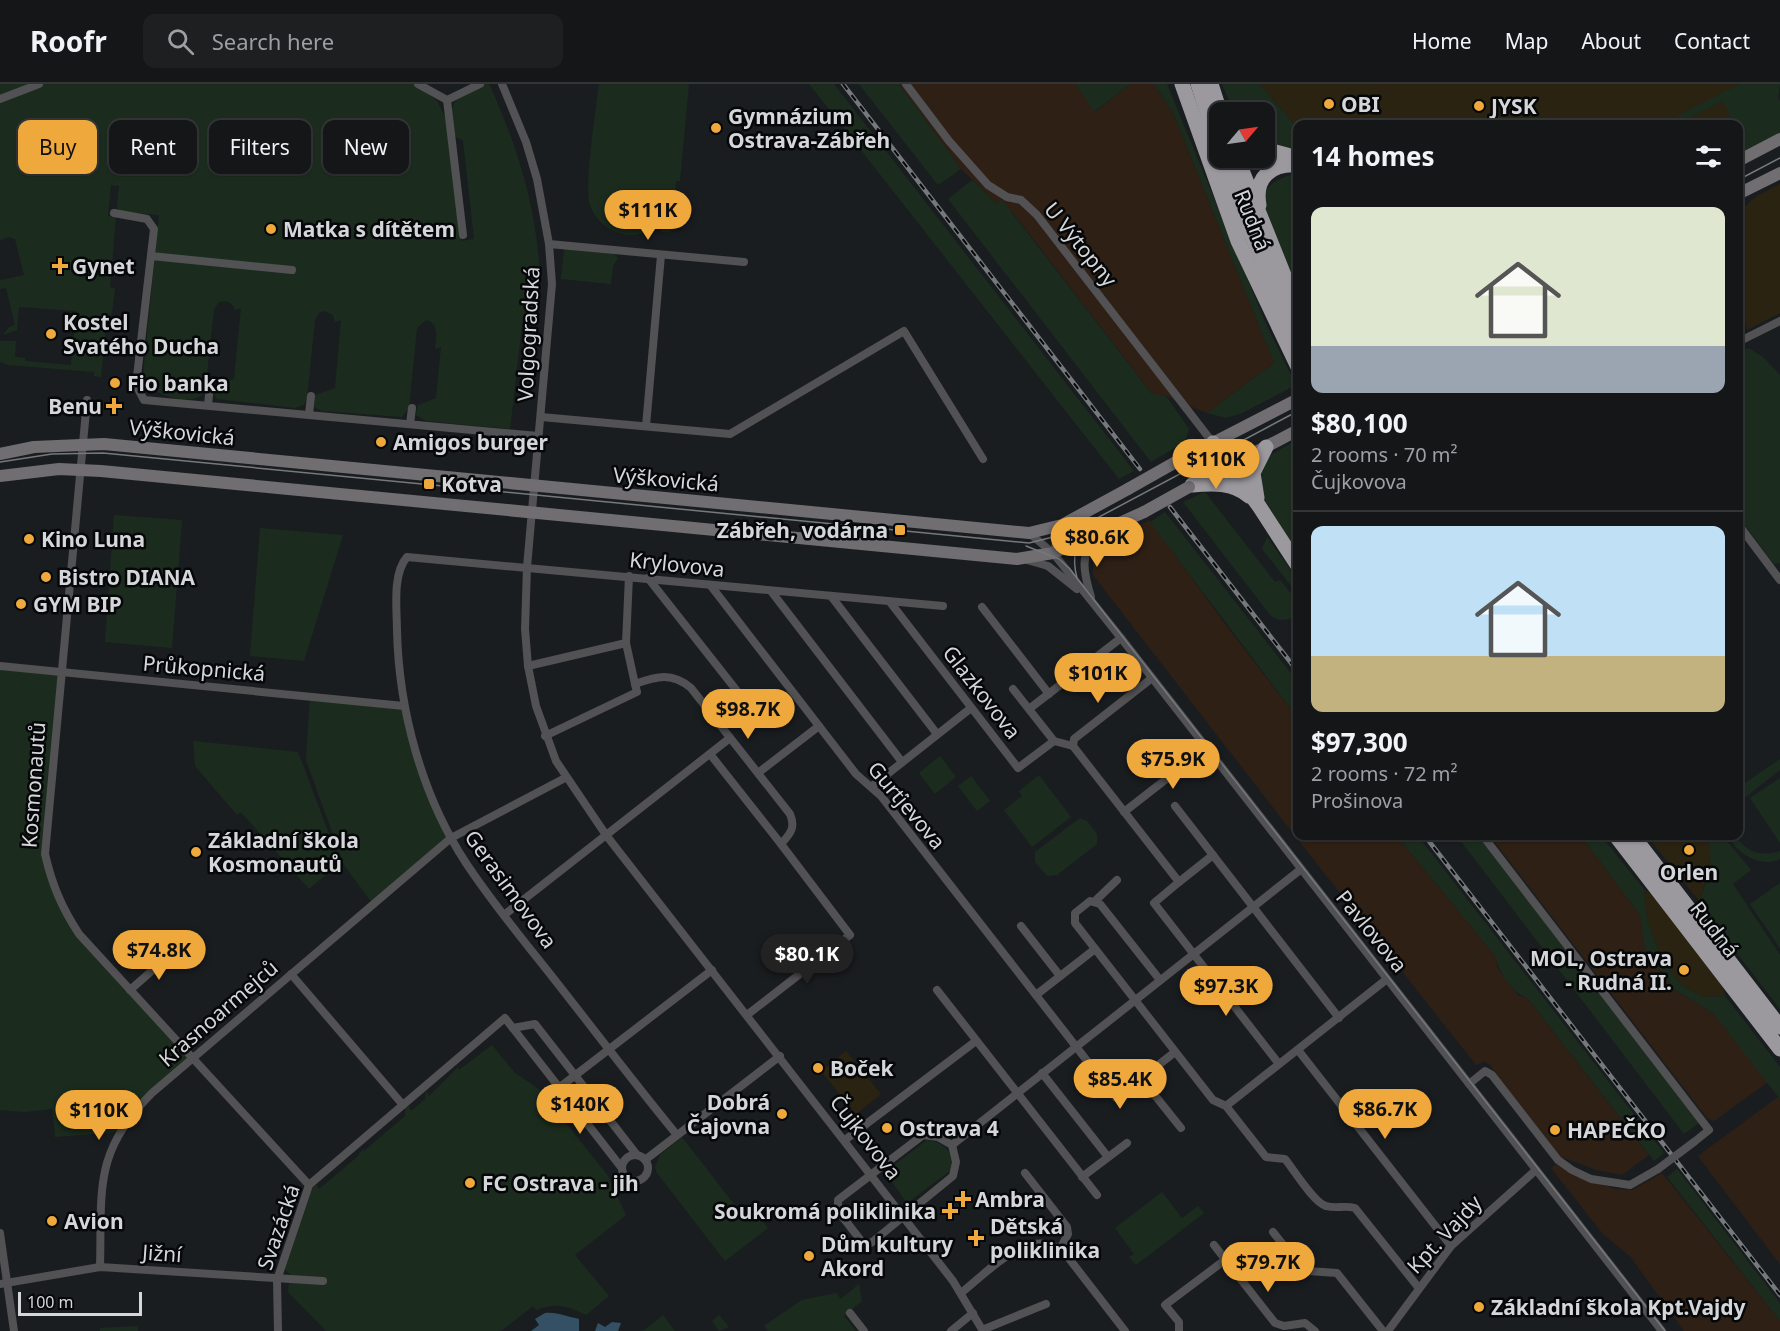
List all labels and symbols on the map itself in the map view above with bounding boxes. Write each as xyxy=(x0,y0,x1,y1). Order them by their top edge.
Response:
place label: OBI xyxy=(1341,90,1380,118)
place label: JYSK xyxy=(1489,92,1537,120)
marker: OBI xyxy=(1322,97,1336,111)
marker: JYSK xyxy=(1472,99,1486,113)
place label: Gymnázium Ostrava-Zábřeh xyxy=(728,102,890,154)
north arrow xyxy=(1209,102,1275,168)
marker: Gymnázium Ostrava-Zábřeh xyxy=(709,121,723,135)
street label: Rudná xyxy=(1228,185,1278,255)
pin: $111K xyxy=(606,190,690,241)
street label: U Výtopny xyxy=(1038,196,1124,292)
place label: Matka s dítětem xyxy=(283,215,455,243)
marker: Matka s dítětem xyxy=(264,222,278,236)
place label: Gynet xyxy=(72,252,135,280)
marker: Gynet xyxy=(53,259,67,273)
street label: Volgogradská xyxy=(510,266,546,402)
place label: Kostel Svatého Ducha xyxy=(63,308,219,360)
marker: Kostel Svatého Ducha xyxy=(44,327,58,341)
place label: Fio banka xyxy=(127,369,229,397)
marker: Fio banka xyxy=(108,376,122,390)
place label: Benu xyxy=(48,392,102,420)
marker: Benu xyxy=(107,399,121,413)
street label: Výškovická xyxy=(128,413,236,451)
place label: Amigos burger xyxy=(393,428,549,456)
marker: Amigos burger xyxy=(374,435,388,449)
pin: $110K xyxy=(1174,439,1258,490)
street label: Výškovická xyxy=(612,460,720,498)
place label: Kotva xyxy=(441,470,502,498)
marker: Kotva xyxy=(422,477,436,491)
place label: Zábřeh, vodárna xyxy=(717,516,888,544)
pin: $80.6K xyxy=(1048,517,1146,568)
marker: Zábřeh, vodárna xyxy=(893,523,907,537)
place label: Kino Luna xyxy=(41,525,145,553)
marker: Kino Luna xyxy=(22,532,36,546)
street label: Krylovova xyxy=(628,545,726,583)
place label: Bistro DIANA xyxy=(58,563,196,591)
marker: Bistro DIANA xyxy=(39,570,53,584)
place label: GYM BIP xyxy=(33,590,122,618)
marker: GYM BIP xyxy=(14,597,28,611)
street label: Glazkovova xyxy=(937,640,1027,744)
street label: Průkopnická xyxy=(142,649,266,687)
pin: $101K xyxy=(1056,653,1140,704)
pin: $98.7K xyxy=(699,689,797,740)
street label: Kosmonautů xyxy=(15,721,51,849)
pin: $75.9K xyxy=(1124,739,1222,790)
street label: Gurťjevova xyxy=(862,755,952,855)
street label: Gerasimovova xyxy=(459,824,563,954)
place label: Základní škola Kosmonautů xyxy=(208,826,359,878)
marker: Orlen xyxy=(1682,843,1696,857)
marker: Základní škola Kosmonautů xyxy=(189,845,203,859)
place label: Orlen xyxy=(1660,858,1718,886)
street label: Pavlovova xyxy=(1330,884,1414,978)
street label: Rudná xyxy=(1684,895,1746,963)
pin: $74.8K xyxy=(110,930,208,981)
pin: $80.1K xyxy=(758,934,856,985)
place label: MOL, Ostrava - Rudná II. xyxy=(1530,944,1672,996)
street label: Krasnoarmejců xyxy=(153,953,283,1073)
marker: MOL, Ostrava - Rudná II. xyxy=(1677,963,1691,977)
pin: $97.3K xyxy=(1177,966,1275,1017)
place label: Boček xyxy=(830,1054,894,1082)
pin: $85.4K xyxy=(1071,1059,1169,1110)
marker: Boček xyxy=(811,1061,825,1075)
pin: $140K xyxy=(538,1084,622,1135)
place label: Dobrá Čajovna xyxy=(687,1088,770,1140)
street label: Čujkovova xyxy=(824,1089,908,1185)
pin: $86.7K xyxy=(1336,1089,1434,1140)
pin: $110K xyxy=(57,1090,141,1141)
marker: Dobrá Čajovna xyxy=(775,1107,789,1121)
place label: Ostrava 4 xyxy=(899,1114,999,1142)
place label: HAPEČKO xyxy=(1567,1116,1666,1144)
marker: Ostrava 4 xyxy=(880,1121,894,1135)
marker: HAPEČKO xyxy=(1548,1123,1562,1137)
place label: FC Ostrava - jih xyxy=(482,1169,639,1197)
marker: FC Ostrava - jih xyxy=(463,1176,477,1190)
street label: Svazácká xyxy=(250,1180,306,1274)
place label: Ambra xyxy=(975,1185,1045,1213)
street label: Kpt. Vajdy xyxy=(1400,1189,1488,1279)
marker: Ambra xyxy=(956,1192,970,1206)
place label: Soukromá poliklinika xyxy=(714,1197,936,1225)
marker: Soukromá poliklinika xyxy=(941,1202,959,1220)
place label: Avion xyxy=(64,1207,124,1235)
place label: Dětská poliklinika xyxy=(990,1212,1100,1264)
marker: Avion xyxy=(45,1214,59,1228)
marker: Dětská poliklinika xyxy=(967,1229,985,1247)
place label: Dům kultury Akord xyxy=(821,1230,953,1282)
street label: Jižní xyxy=(139,1238,183,1268)
pin: $79.7K xyxy=(1219,1242,1317,1293)
marker: Dům kultury Akord xyxy=(802,1249,816,1263)
scale bar xyxy=(18,1289,142,1316)
place label: Základní škola Kpt.Vajdy xyxy=(1491,1293,1746,1321)
marker: Základní škola Kpt.Vajdy xyxy=(1472,1300,1486,1314)

